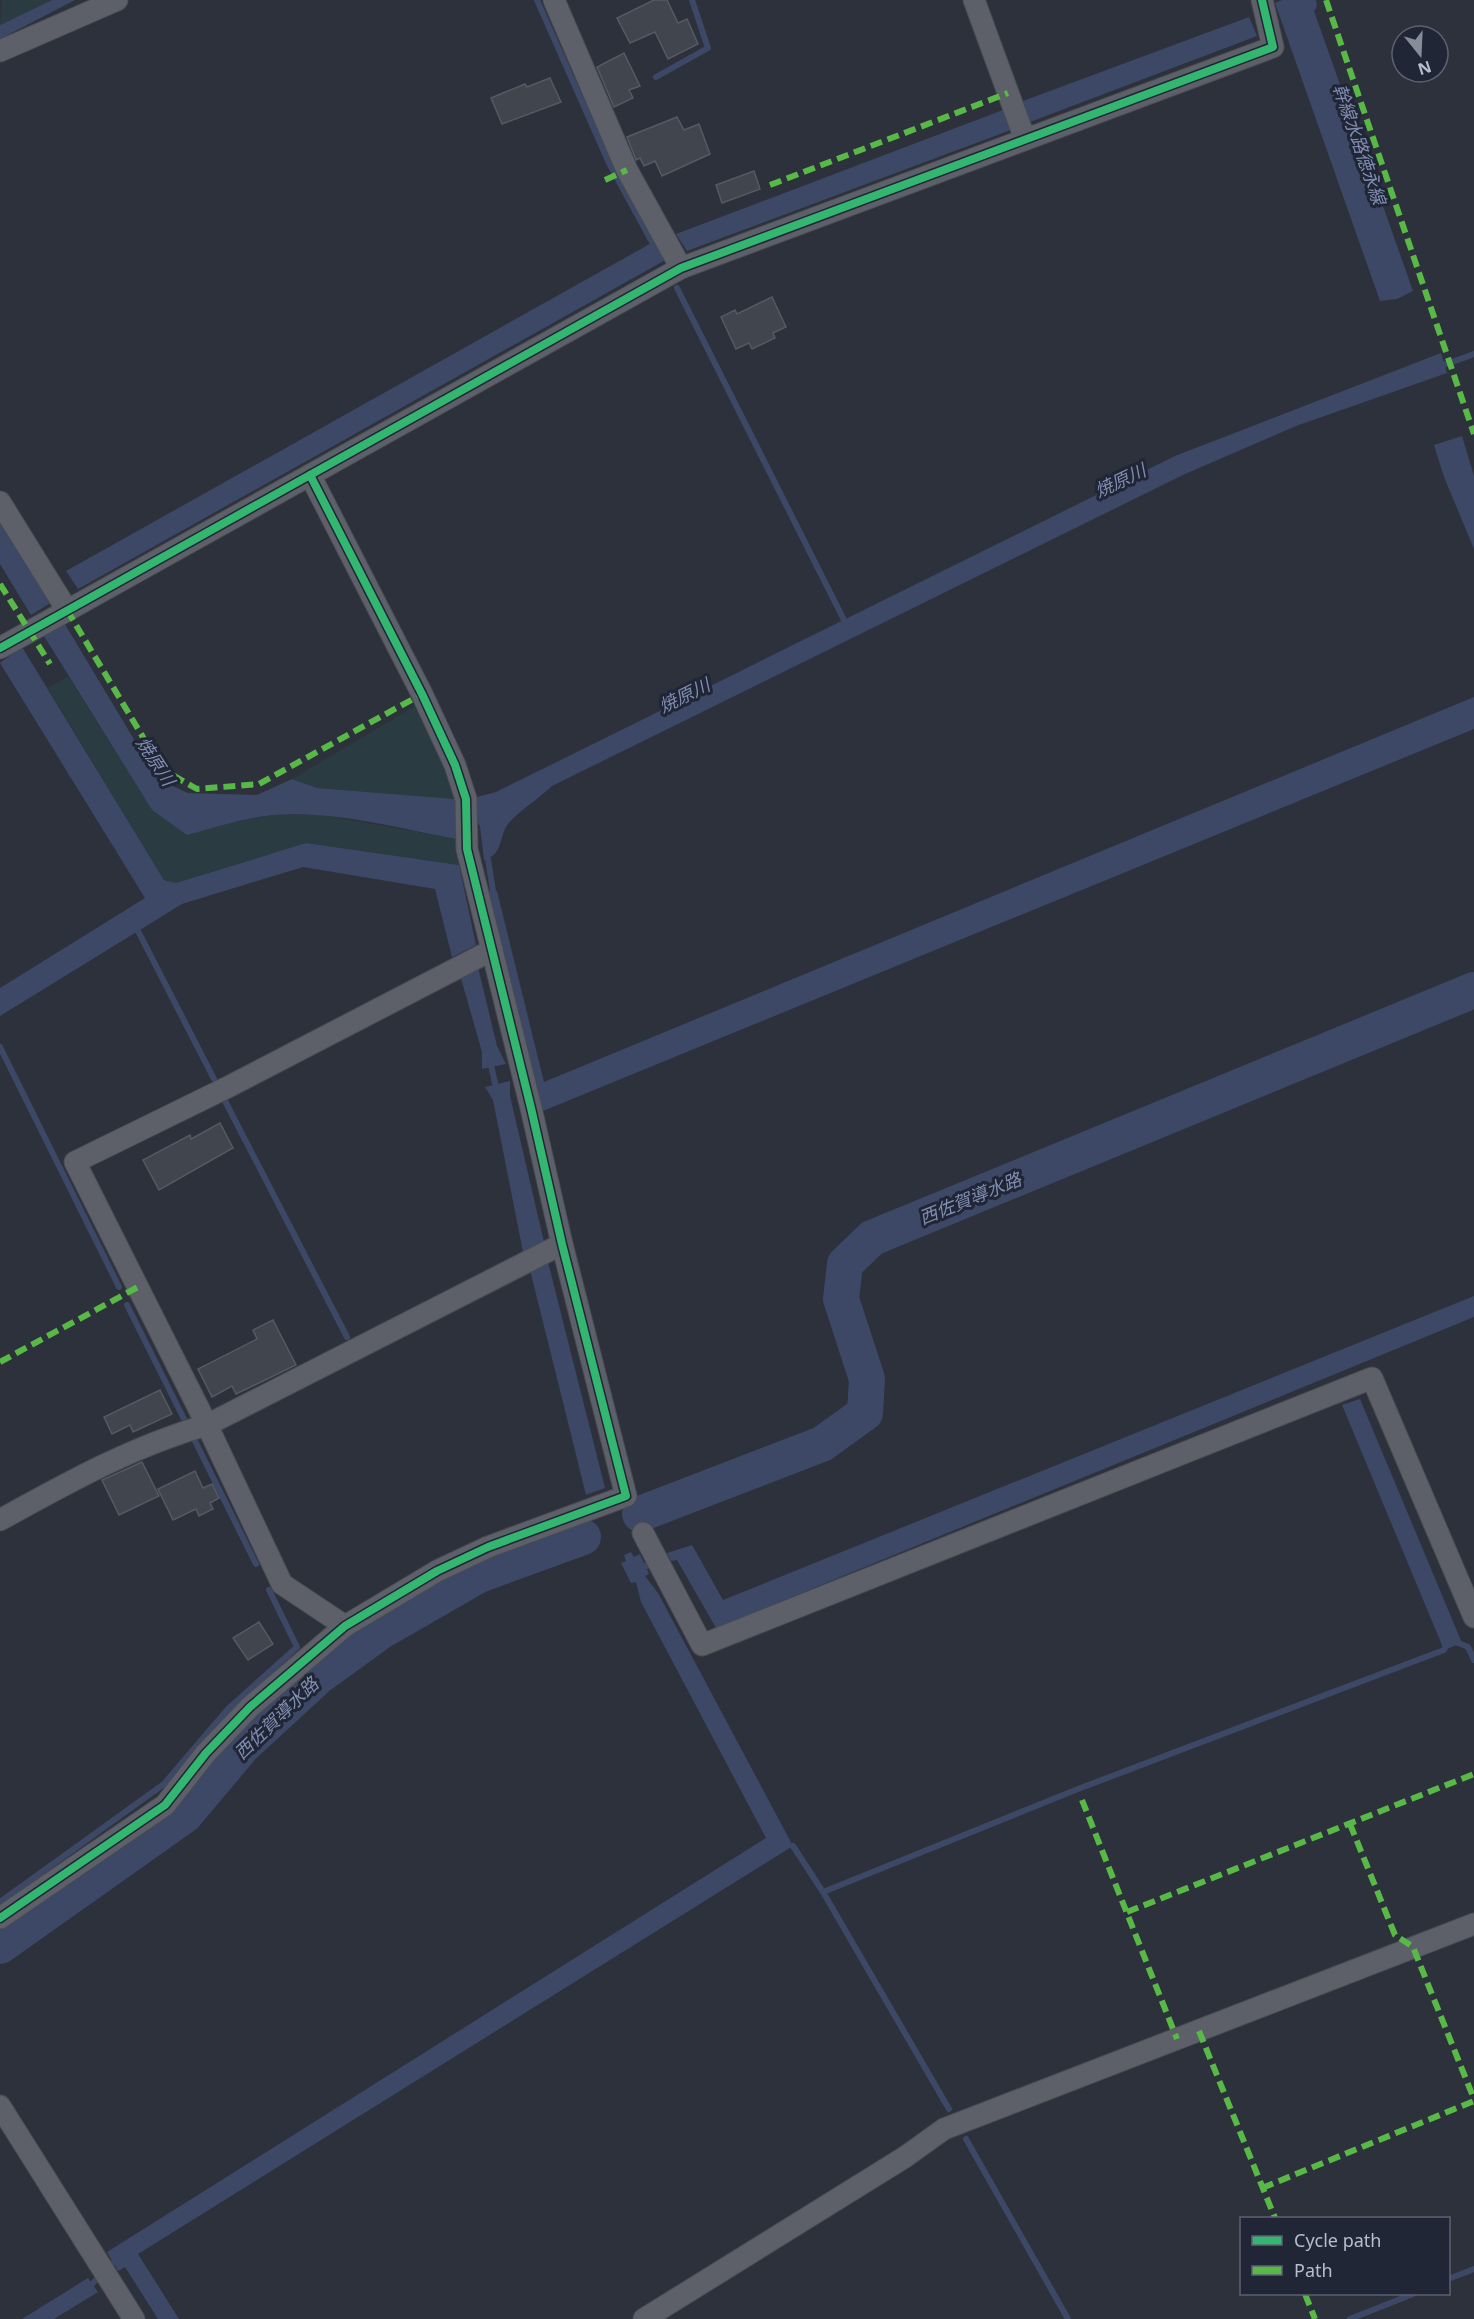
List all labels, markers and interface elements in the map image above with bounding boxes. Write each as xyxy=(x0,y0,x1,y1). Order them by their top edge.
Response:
north arrow xyxy=(1390,24,1450,84)
text: N xyxy=(1415,56,1434,81)
water label: 幹線水路徳永線 xyxy=(1328,81,1393,209)
water label: 焼原川 xyxy=(1090,457,1151,502)
water label: 焼原川 xyxy=(654,672,715,718)
water label: 焼原川 xyxy=(131,732,182,792)
water label: 西佐賀導水路 xyxy=(915,1166,1026,1229)
water label: 西佐賀導水路 xyxy=(229,1670,325,1764)
legend xyxy=(1240,2217,1450,2295)
text: Cycle path xyxy=(1294,2228,1381,2252)
text: Path xyxy=(1294,2258,1333,2282)

